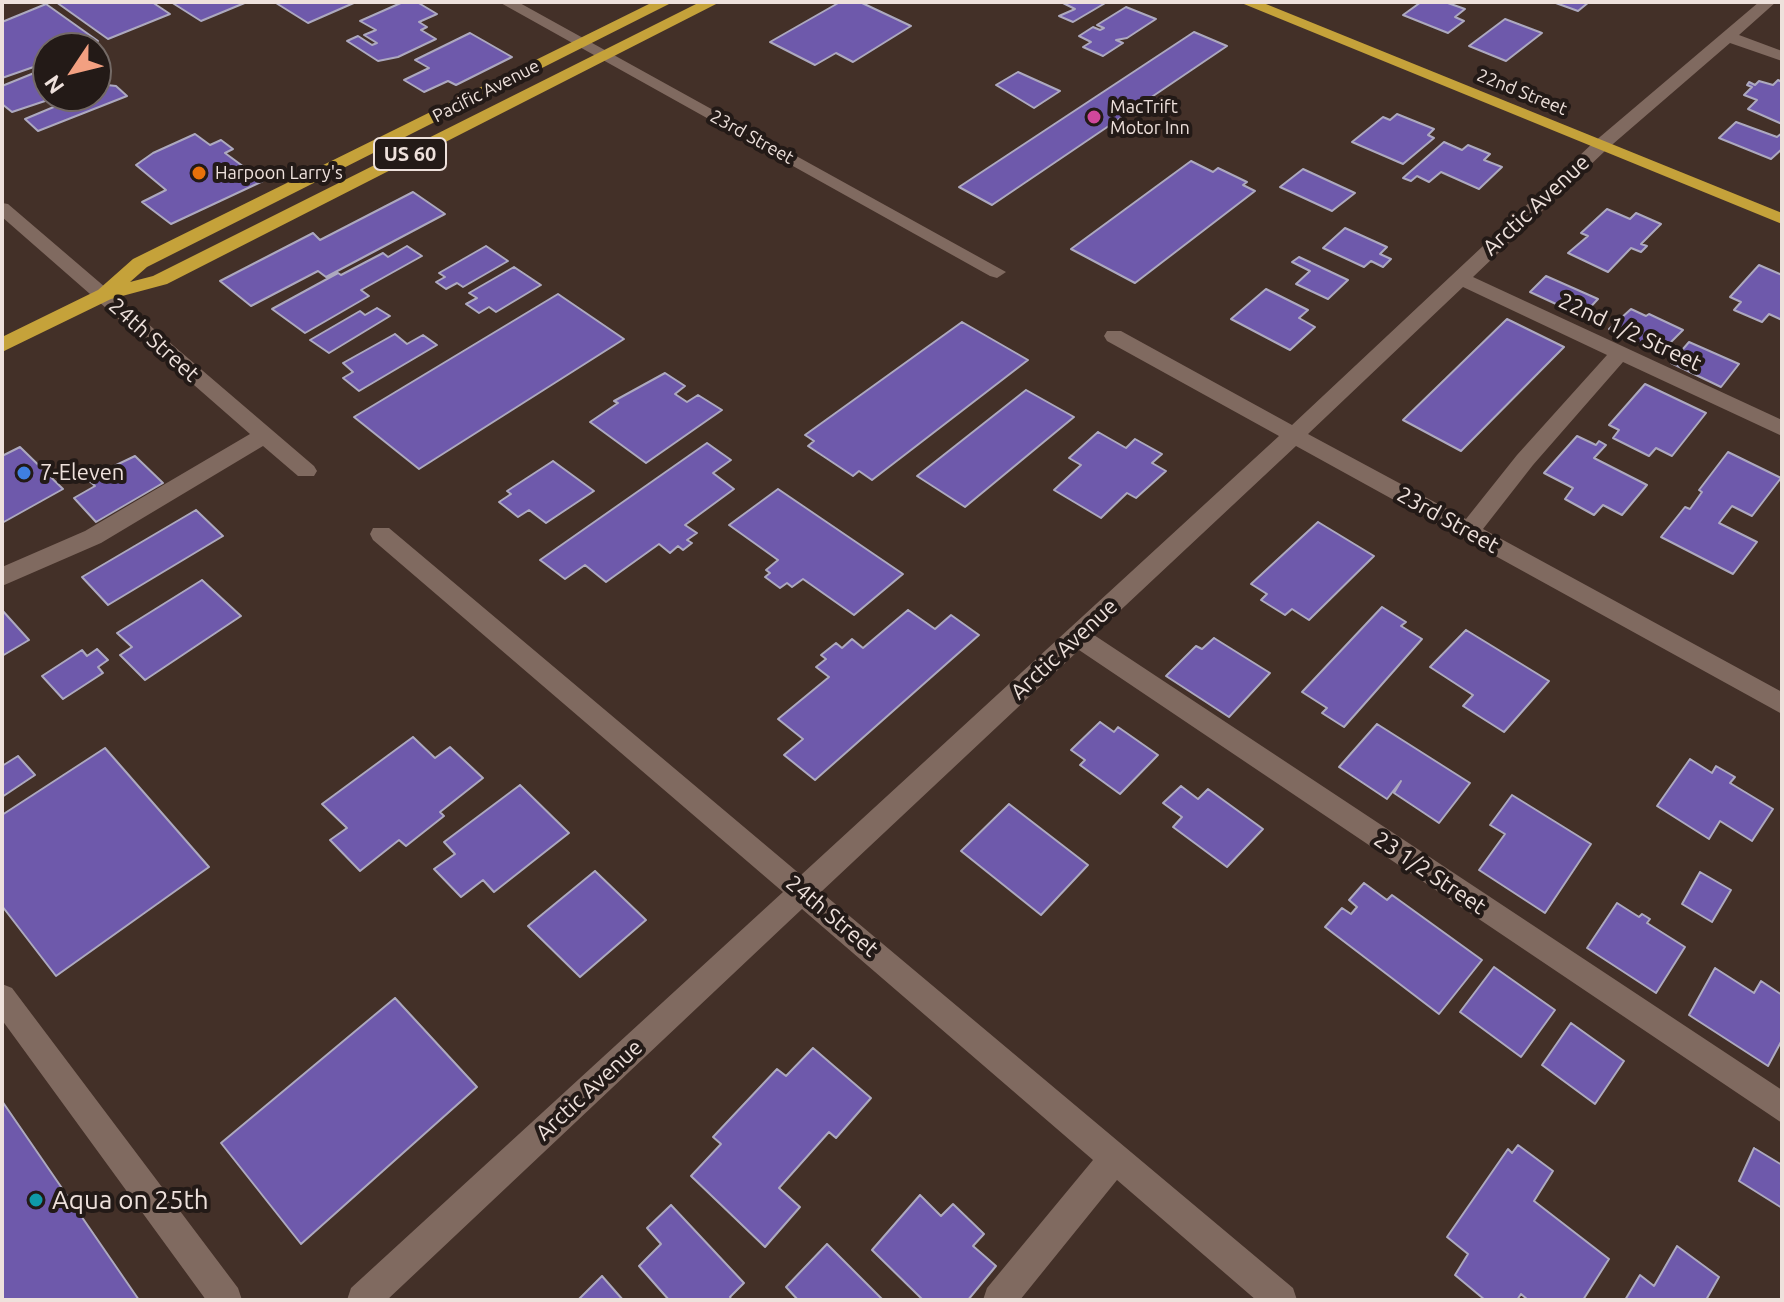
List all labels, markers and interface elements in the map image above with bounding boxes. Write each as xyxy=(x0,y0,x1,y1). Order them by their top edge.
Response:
north arrow xyxy=(32,32,112,112)
street label: Pacific Avenue xyxy=(429,55,543,127)
street label: 22nd Street xyxy=(1474,64,1570,120)
text: N xyxy=(39,71,69,99)
place label: MacTrift Motor Inn xyxy=(1110,96,1190,138)
street label: 23rd Street xyxy=(707,105,797,169)
marker: MacTrift Motor Inn xyxy=(1085,108,1103,126)
road number: US 60 xyxy=(374,138,446,170)
street label: Arctic Avenue xyxy=(1477,149,1595,261)
place label: Harpoon Larry's xyxy=(215,162,343,184)
marker: Harpoon Larry's xyxy=(190,164,208,182)
street label: 22nd 1/2 Street xyxy=(1554,287,1706,377)
street label: 24th Street xyxy=(103,293,205,387)
place label: 7-Eleven xyxy=(40,460,124,486)
marker: 7-Eleven xyxy=(15,464,33,482)
street label: 23rd Street xyxy=(1392,481,1504,559)
street label: Arctic Avenue xyxy=(1005,593,1123,705)
street label: 23 1/2 Street xyxy=(1369,826,1491,920)
street label: 24th Street xyxy=(780,870,884,962)
street label: Arctic Avenue xyxy=(530,1034,648,1146)
place label: Aqua on 25th xyxy=(52,1184,209,1216)
marker: Aqua on 25th xyxy=(27,1191,45,1209)

